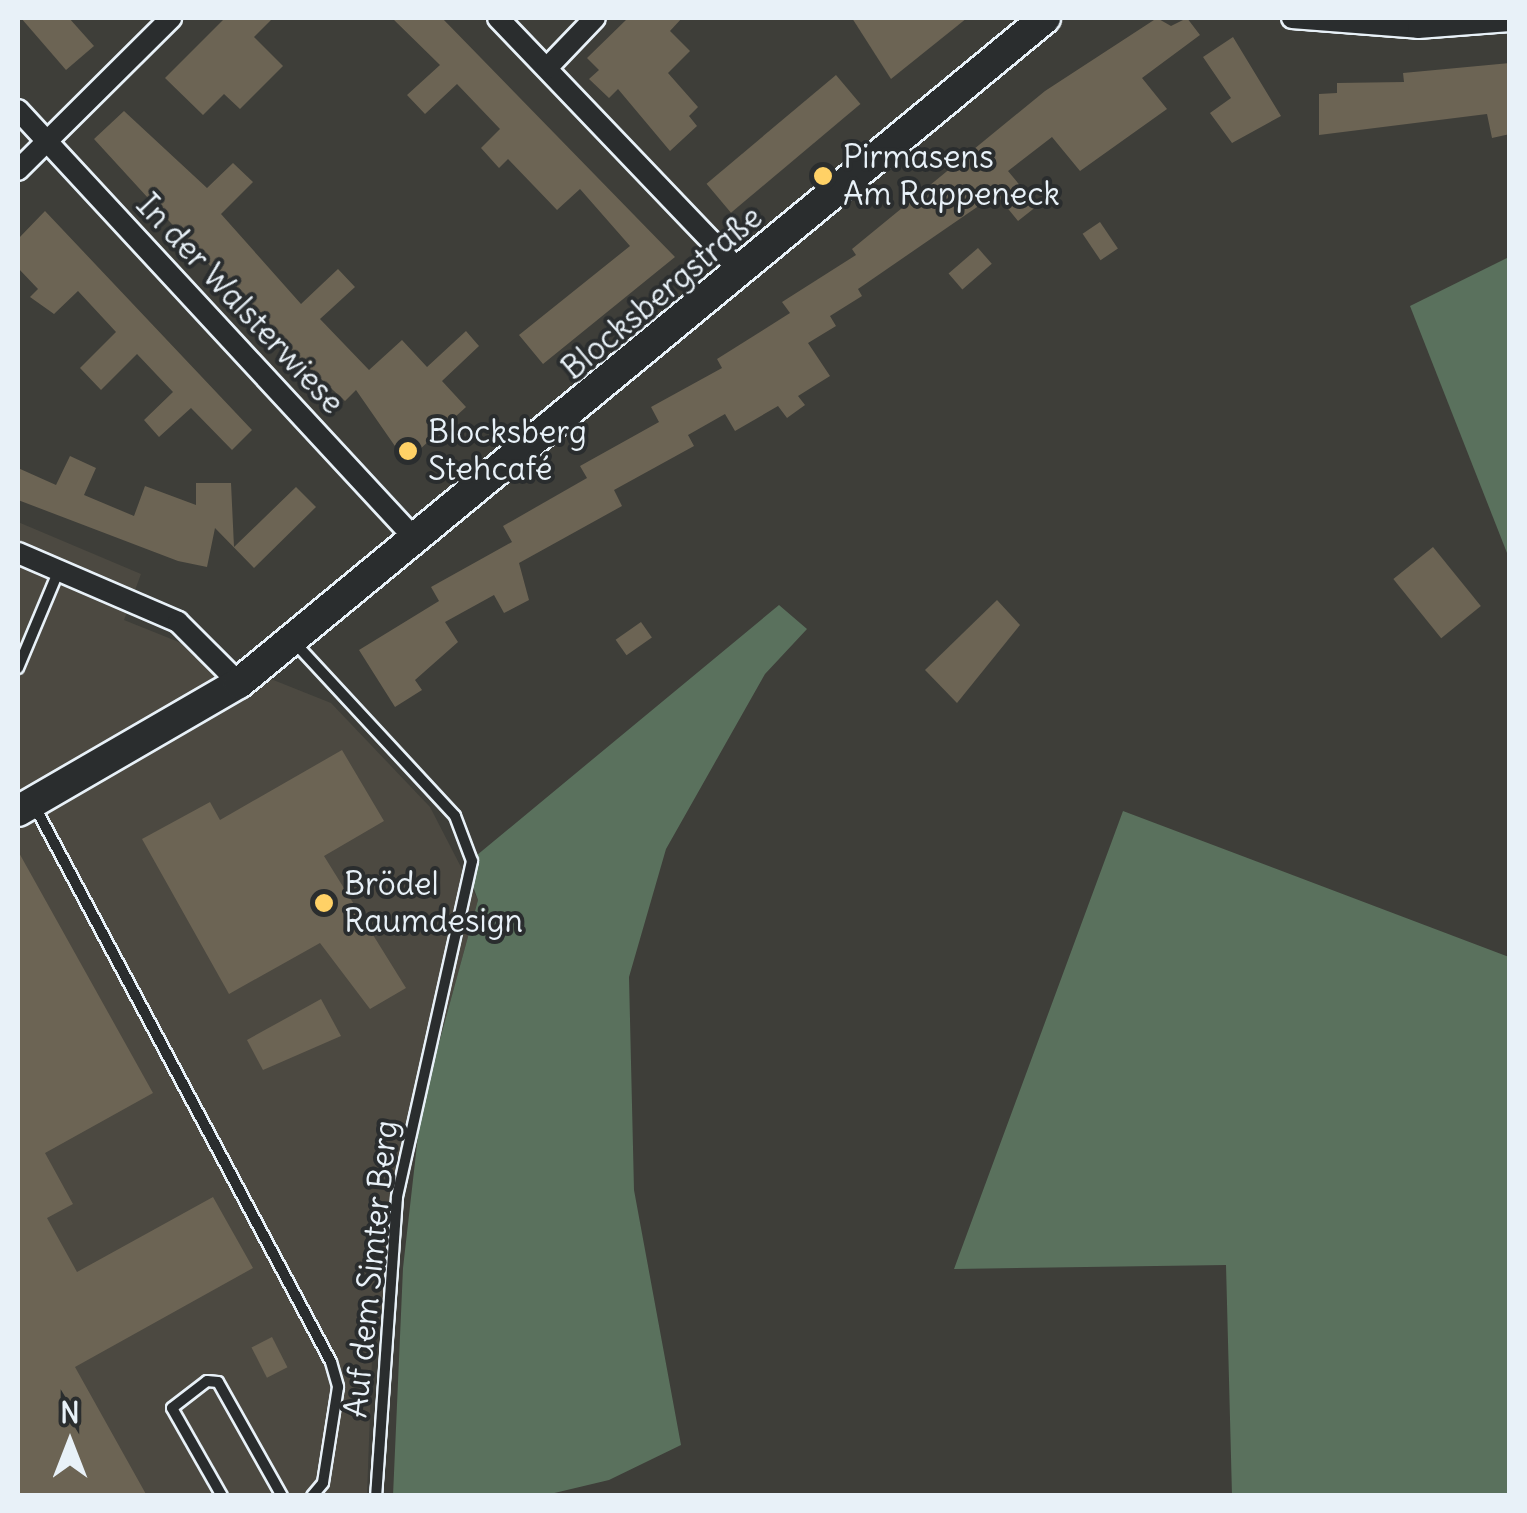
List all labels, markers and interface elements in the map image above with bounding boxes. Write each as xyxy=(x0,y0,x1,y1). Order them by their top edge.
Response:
place label: Pirmasens Am Rappeneck xyxy=(843,139,1060,214)
marker: Pirmasens Am Rappeneck xyxy=(812,165,834,187)
street label: In der Walsterwiese xyxy=(128,186,352,422)
street label: Blocksbergstraße xyxy=(554,198,770,388)
place label: Blocksberg Stehcafé xyxy=(428,414,587,489)
marker: Blocksberg Stehcafé xyxy=(397,440,419,462)
place label: Brödel Raumdesign xyxy=(344,866,523,941)
marker: Brödel Raumdesign xyxy=(313,892,335,914)
street label: Auf dem Simter Berg xyxy=(336,1118,406,1420)
north arrow xyxy=(20,1393,120,1493)
text: N xyxy=(60,1395,80,1431)

